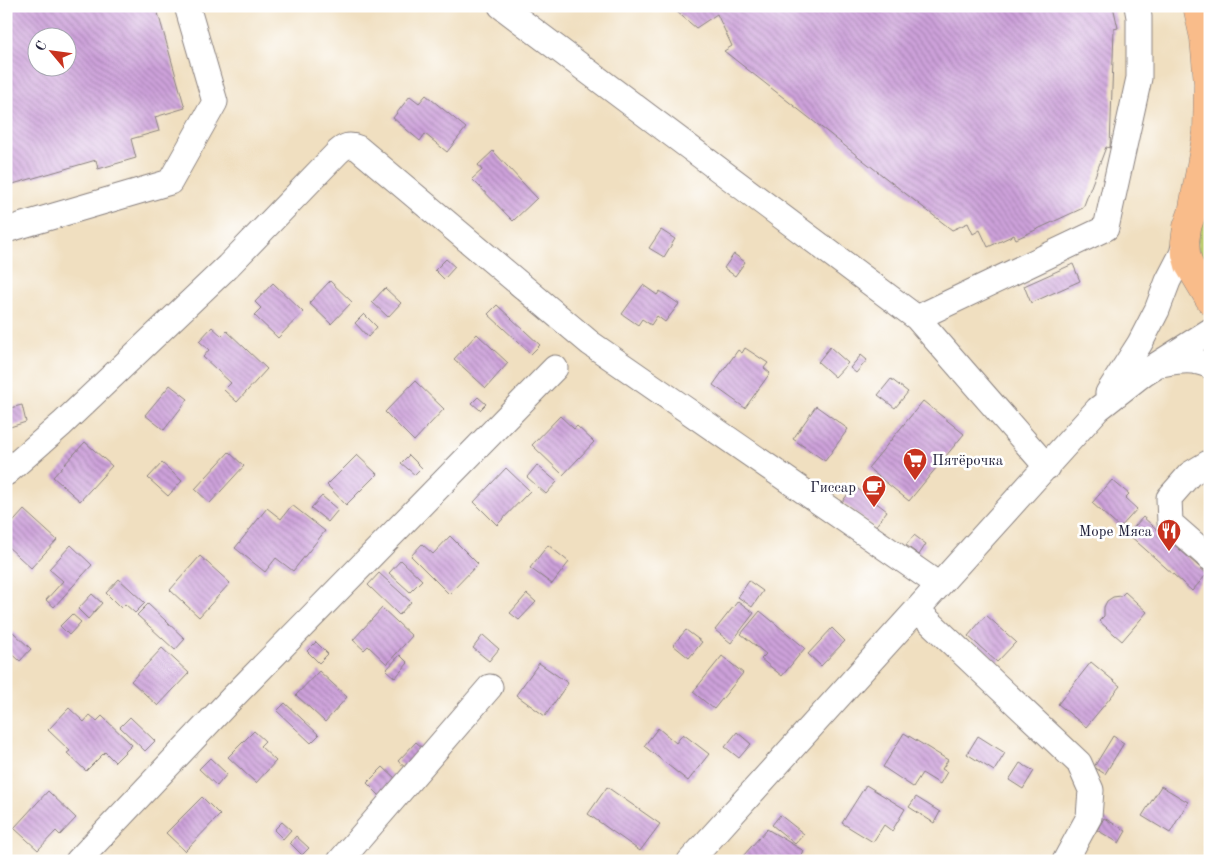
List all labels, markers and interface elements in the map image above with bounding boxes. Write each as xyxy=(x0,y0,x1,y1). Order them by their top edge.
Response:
north arrow xyxy=(28,28,78,78)
text: С xyxy=(33,39,50,54)
supermarket icon: Пятёрочка xyxy=(902,447,928,481)
place label: Пятёрочка xyxy=(932,454,1004,469)
cafe icon: Гиссар xyxy=(861,474,887,508)
place label: Гиссар xyxy=(810,481,856,496)
restaurant icon: Море Мяса xyxy=(1156,518,1182,552)
place label: Море Мяса xyxy=(1079,525,1153,540)

